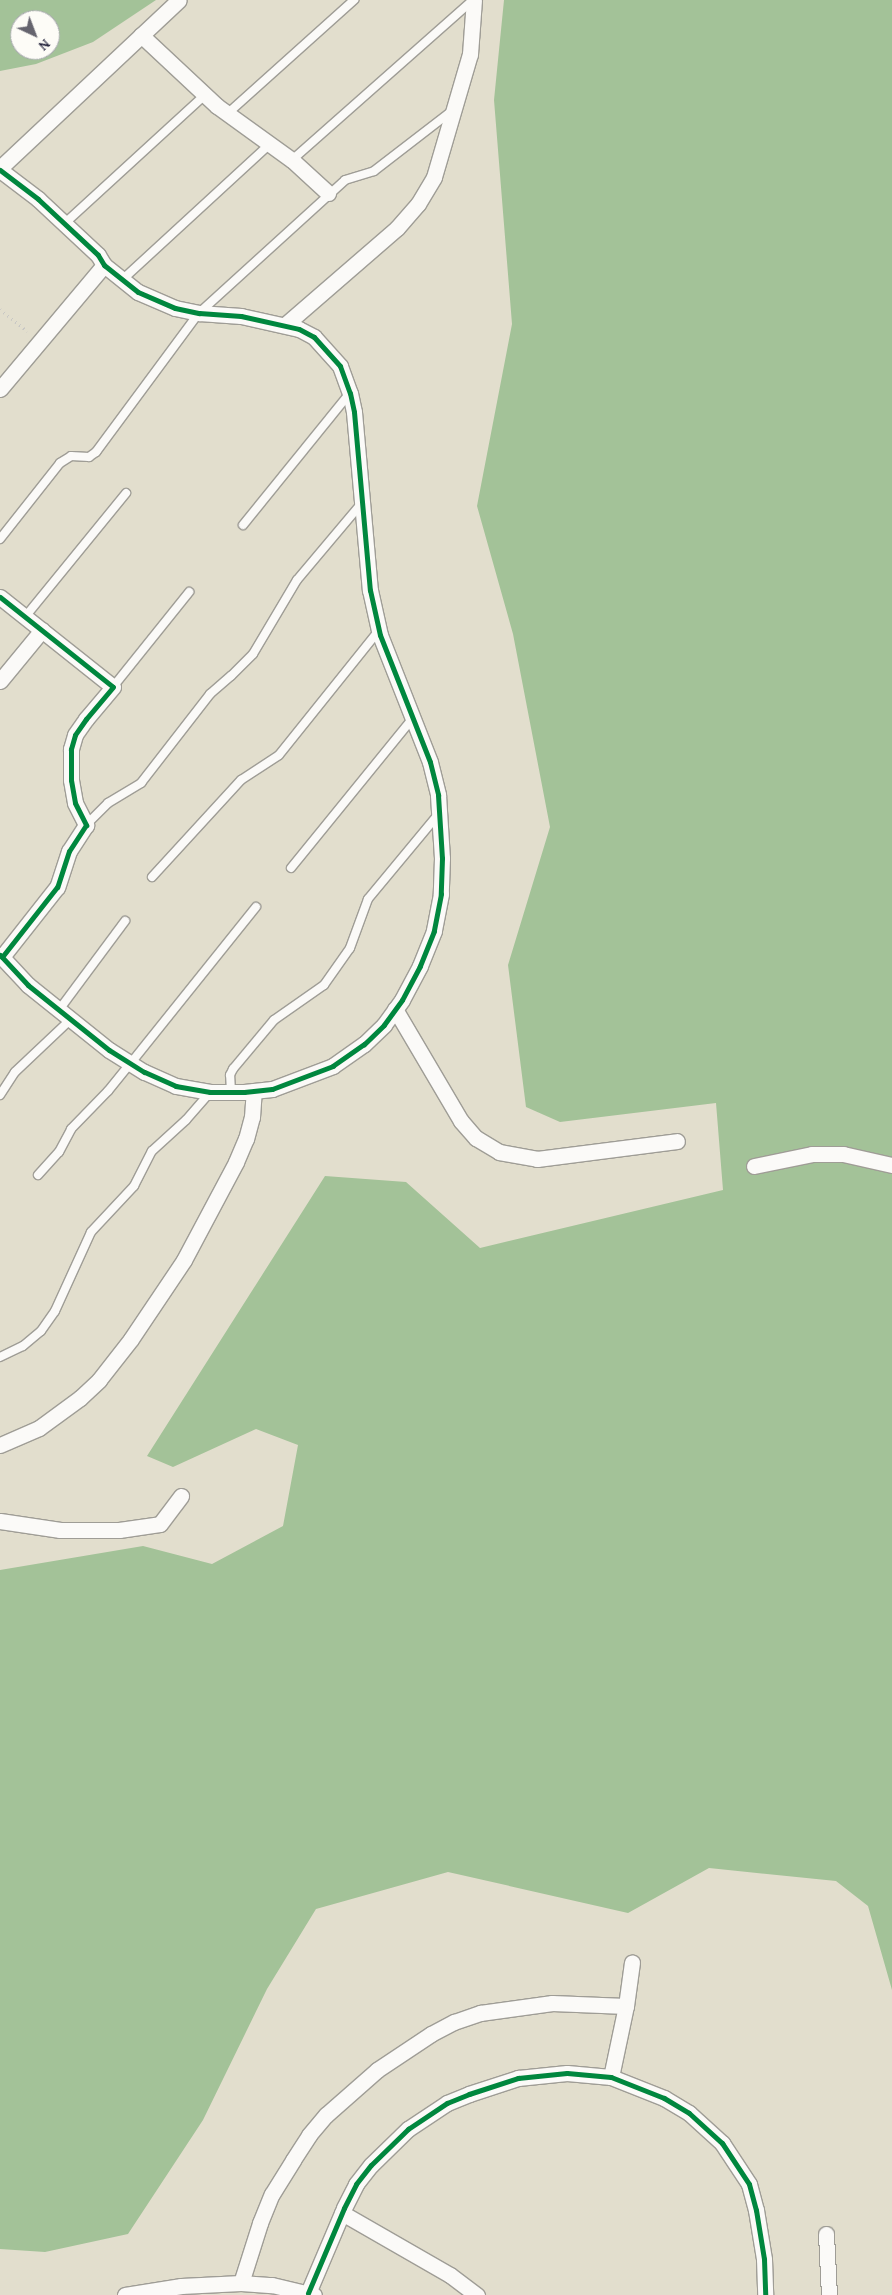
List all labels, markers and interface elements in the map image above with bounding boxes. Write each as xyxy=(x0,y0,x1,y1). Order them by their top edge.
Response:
north arrow xyxy=(10,10,60,60)
text: N xyxy=(34,35,55,56)

